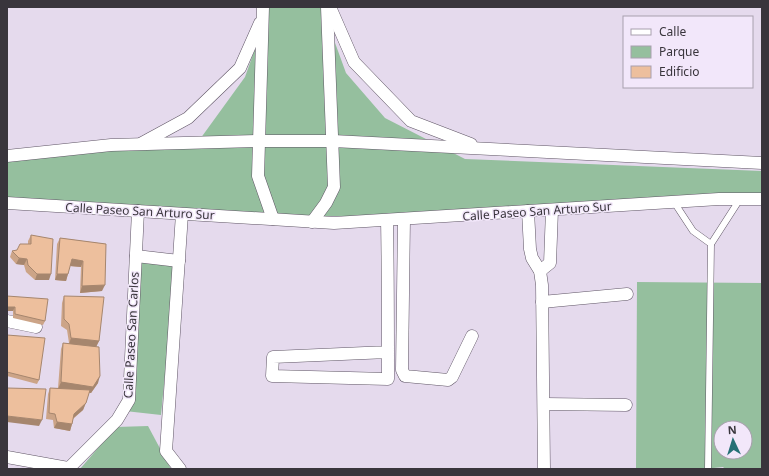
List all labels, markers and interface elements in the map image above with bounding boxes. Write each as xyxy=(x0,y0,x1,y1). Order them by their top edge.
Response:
legend xyxy=(623,16,753,88)
text: Calle xyxy=(659,23,687,40)
text: Parque xyxy=(659,43,700,60)
text: Edificio xyxy=(659,63,700,80)
street label: Calle Paseo San Arturo Sur xyxy=(462,197,612,225)
street label: Calle Paseo San Arturo Sur xyxy=(65,199,215,223)
street label: Calle Paseo San Carlos xyxy=(119,271,143,399)
north arrow xyxy=(713,420,753,460)
text: N xyxy=(727,422,737,437)

